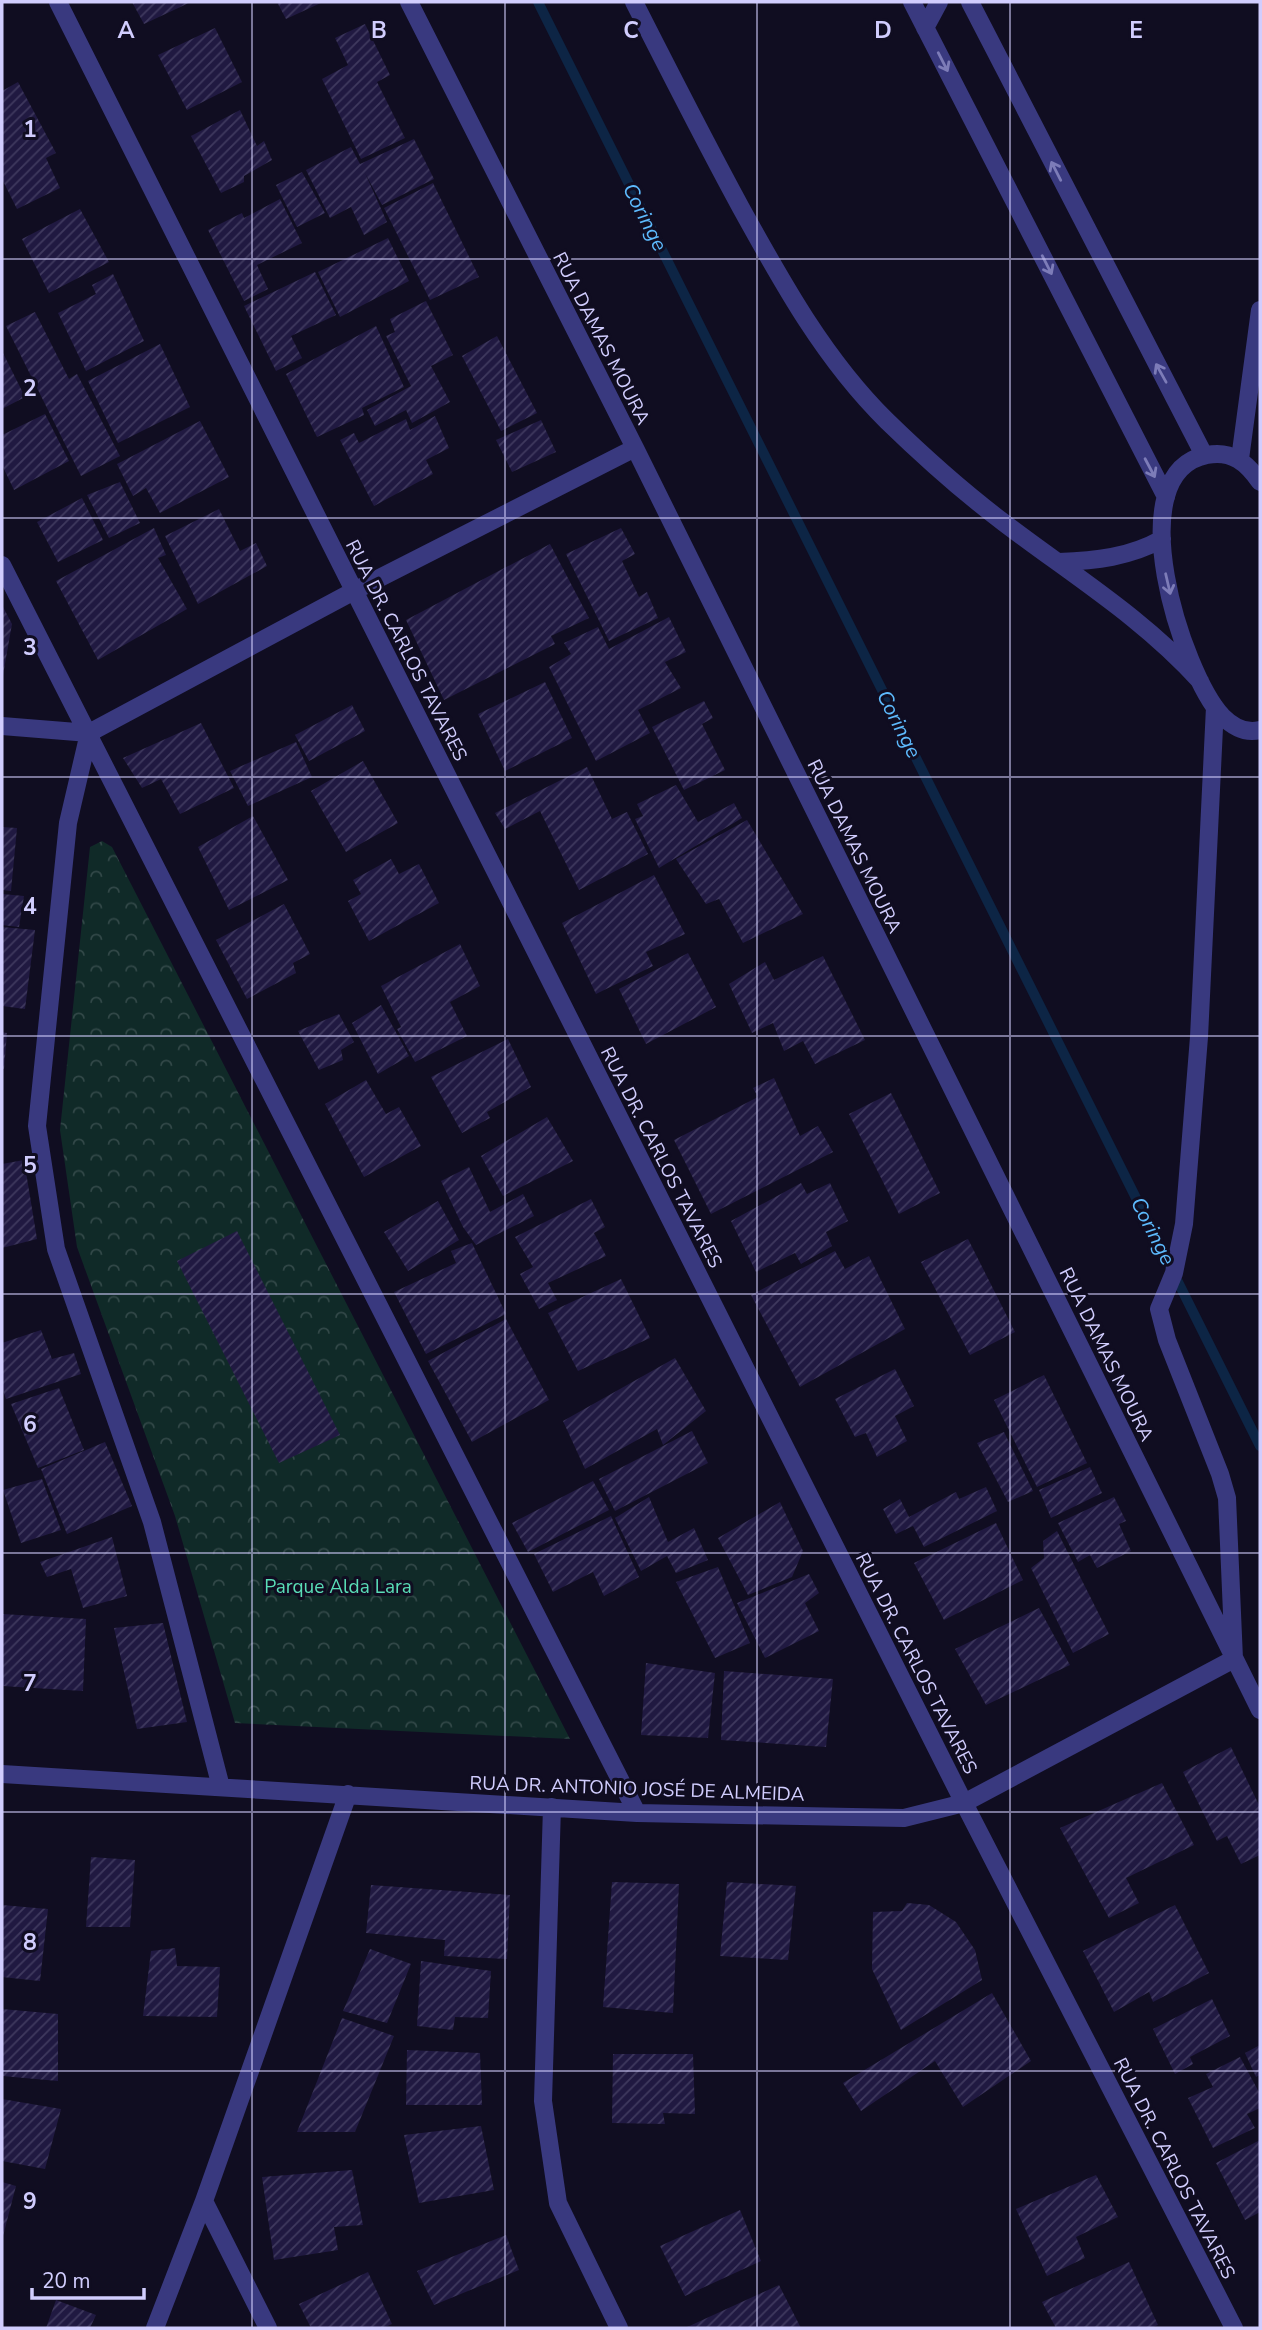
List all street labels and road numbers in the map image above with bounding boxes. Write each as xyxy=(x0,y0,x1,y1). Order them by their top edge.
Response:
street label: RUA DAMAS MOURA xyxy=(546,248,656,429)
street label: RUA DR. CARLOS TAVARES xyxy=(339,535,473,766)
street label: RUA DAMAS MOURA xyxy=(801,755,908,938)
street label: RUA DR. CARLOS TAVARES xyxy=(594,1042,728,1273)
street label: RUA DAMAS MOURA xyxy=(1053,1263,1160,1446)
street label: RUA DR. CARLOS TAVARES xyxy=(849,1548,983,1779)
street label: RUA DR. ANTONIO JOSÉ DE ALMEIDA xyxy=(469,1770,805,1808)
street label: RUA DR. CARLOS TAVARES xyxy=(1107,2053,1241,2284)

